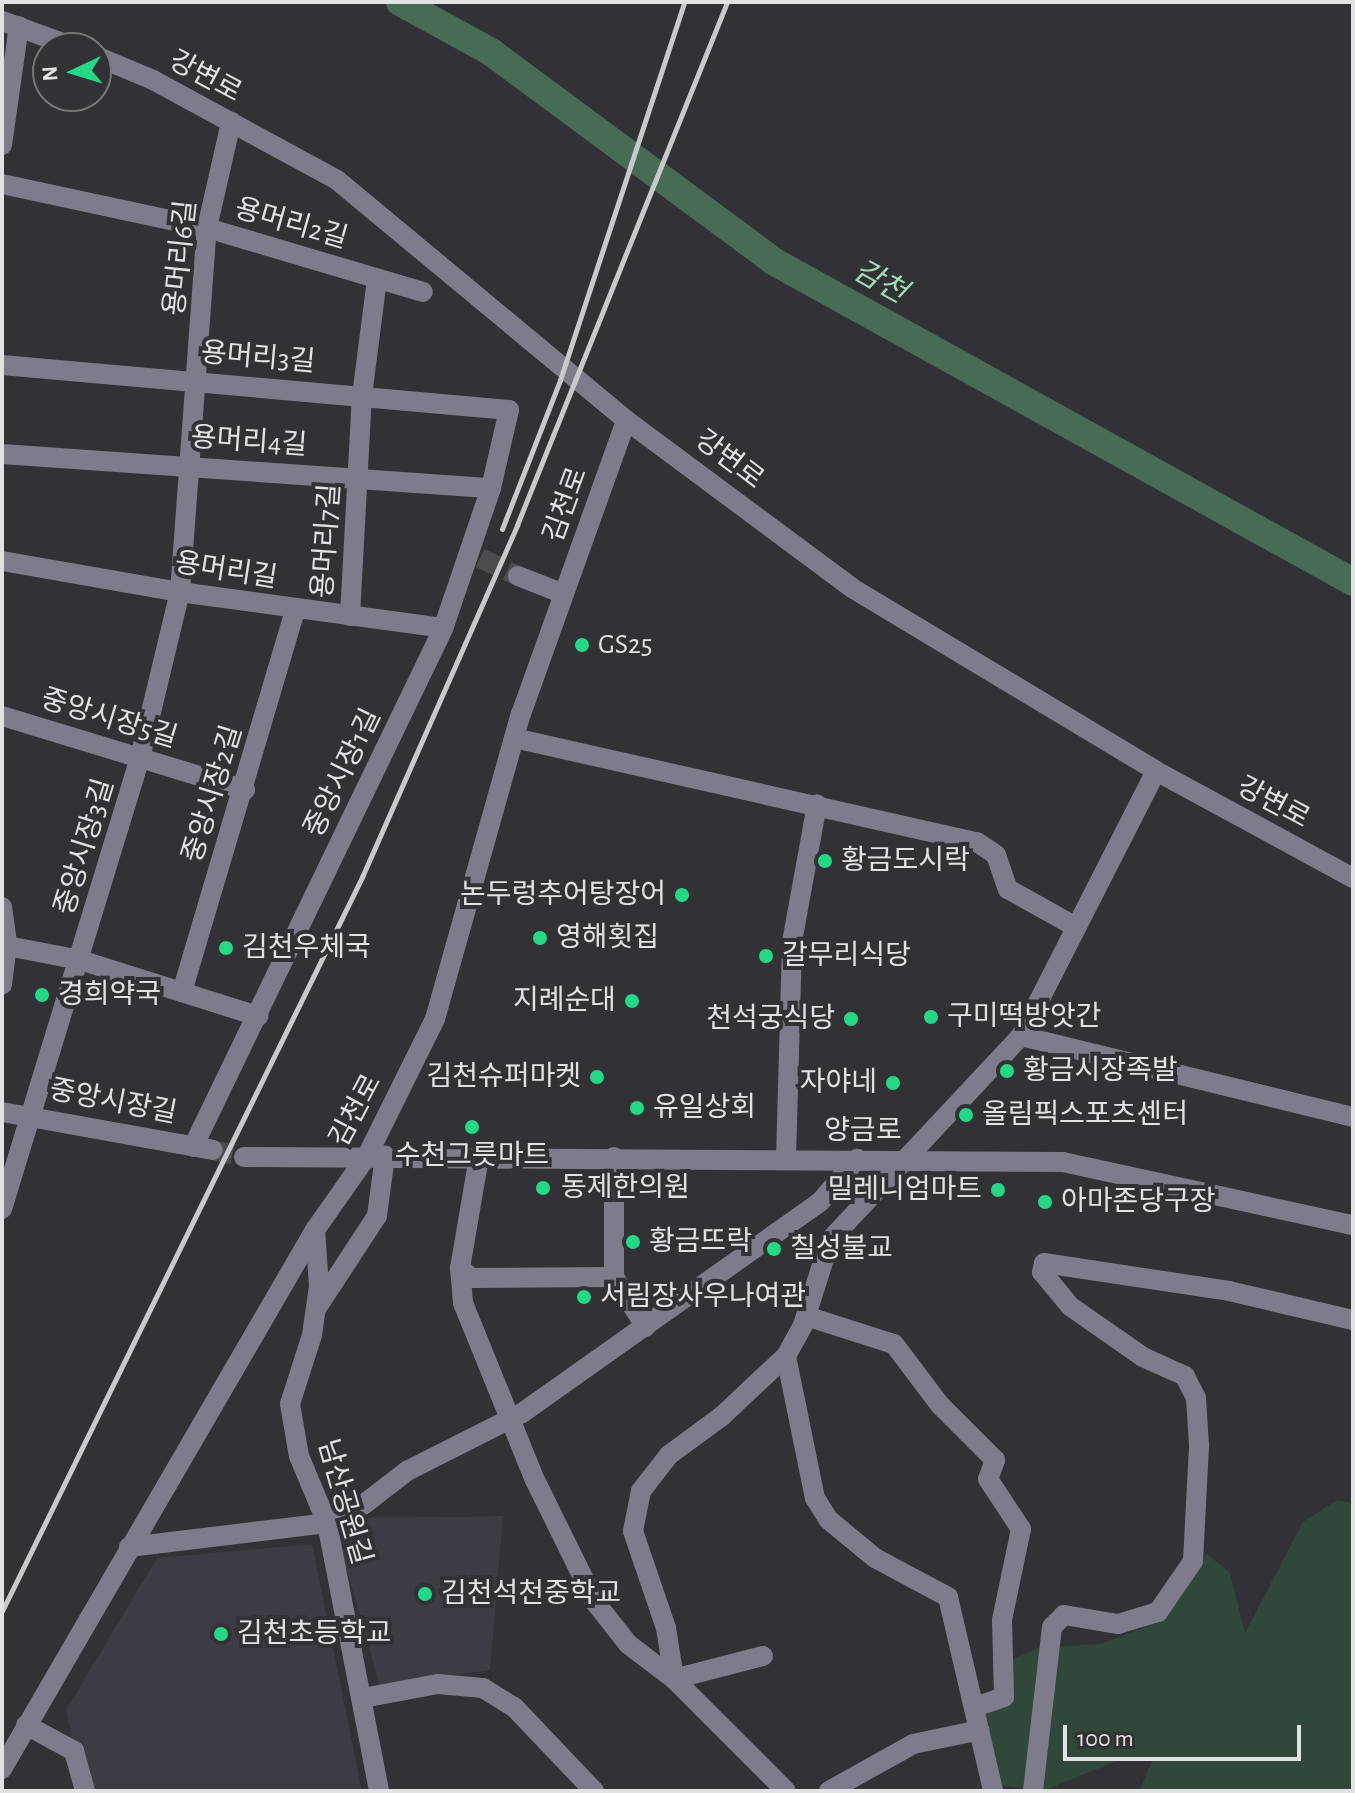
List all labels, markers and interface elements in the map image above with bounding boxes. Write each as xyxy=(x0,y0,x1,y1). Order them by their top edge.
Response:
north arrow xyxy=(32,32,112,112)
street label: 강변로 xyxy=(163,44,247,110)
text: N xyxy=(39,65,62,82)
street label: 용머리2길 xyxy=(231,192,351,256)
street label: 용머리6길 xyxy=(158,198,204,318)
water label: 감천 xyxy=(847,253,913,311)
street label: 용머리3길 xyxy=(199,336,317,380)
street label: 용머리4길 xyxy=(190,421,308,463)
street label: 강변로 xyxy=(688,423,770,497)
street label: 김천로 xyxy=(537,463,595,547)
street label: 용머리7길 xyxy=(306,483,348,599)
street label: 용머리길 xyxy=(172,546,280,596)
place label: GS25 xyxy=(598,628,652,662)
marker: GS25 xyxy=(573,636,591,654)
street label: 중앙시장5길 xyxy=(37,682,181,756)
street label: 중앙시장1길 xyxy=(298,703,388,843)
street label: 중앙시장2길 xyxy=(176,721,250,867)
street label: 강변로 xyxy=(1231,770,1315,836)
street label: 중앙시장3길 xyxy=(48,775,122,919)
place label: 황금도시락 xyxy=(841,844,970,878)
marker: 황금도시락 xyxy=(816,852,834,870)
place label: 논두렁추어탕장어 xyxy=(460,878,666,912)
marker: 논두렁추어탕장어 xyxy=(673,886,691,904)
place label: 영해횟집 xyxy=(556,921,659,955)
marker: 영해횟집 xyxy=(531,929,549,947)
place label: 김천우체국 xyxy=(242,931,371,965)
marker: 김천우체국 xyxy=(217,939,235,957)
place label: 갈무리식당 xyxy=(782,939,911,973)
marker: 갈무리식당 xyxy=(757,947,775,965)
place label: 경희약국 xyxy=(58,978,161,1012)
place label: 지례순대 xyxy=(513,984,616,1018)
marker: 경희약국 xyxy=(33,986,51,1004)
marker: 지례순대 xyxy=(623,992,641,1010)
place label: 구미떡방앗간 xyxy=(947,1000,1102,1034)
place label: 천석궁식당 xyxy=(706,1002,835,1036)
marker: 구미떡방앗간 xyxy=(922,1008,940,1026)
marker: 천석궁식당 xyxy=(842,1010,860,1028)
place label: 황금시장족발 xyxy=(1023,1054,1178,1088)
place label: 김천슈퍼마켓 xyxy=(426,1060,581,1094)
marker: 황금시장족발 xyxy=(998,1062,1016,1080)
place label: 자야네 xyxy=(800,1066,877,1100)
marker: 김천슈퍼마켓 xyxy=(588,1068,606,1086)
street label: 김천로 xyxy=(323,1069,389,1153)
street label: 중앙시장길 xyxy=(47,1073,179,1131)
marker: 자야네 xyxy=(884,1074,902,1092)
place label: 유일상회 xyxy=(653,1091,756,1125)
place label: 올림픽스포츠센터 xyxy=(982,1098,1188,1132)
marker: 유일상회 xyxy=(628,1099,646,1117)
marker: 올림픽스포츠센터 xyxy=(957,1106,975,1124)
street label: 양금로 xyxy=(824,1114,902,1148)
marker: 수천그릇마트 xyxy=(463,1118,481,1136)
place label: 수천그릇마트 xyxy=(395,1139,549,1173)
place label: 동제한의원 xyxy=(561,1171,690,1205)
place label: 밀레니엄마트 xyxy=(827,1173,982,1207)
marker: 동제한의원 xyxy=(532,1177,554,1199)
marker: 밀레니엄마트 xyxy=(989,1181,1007,1199)
place label: 아마존당구장 xyxy=(1061,1185,1216,1219)
marker: 아마존당구장 xyxy=(1036,1193,1054,1211)
place label: 황금뜨락 xyxy=(649,1225,752,1259)
place label: 칠성불교 xyxy=(790,1232,893,1266)
marker: 황금뜨락 xyxy=(624,1233,642,1251)
marker: 칠성불교 xyxy=(765,1240,783,1258)
place label: 서림장사우나여관 xyxy=(600,1280,806,1314)
marker: 서림장사우나여관 xyxy=(575,1288,593,1306)
street label: 남산공원길 xyxy=(310,1435,378,1569)
place label: 김천석천중학교 xyxy=(441,1577,621,1611)
marker: 김천석천중학교 xyxy=(416,1585,434,1603)
place label: 김천초등학교 xyxy=(237,1617,392,1651)
marker: 김천초등학교 xyxy=(212,1625,230,1643)
scale bar xyxy=(1067,1709,1305,1759)
text: 100 m xyxy=(1077,1727,1134,1751)

